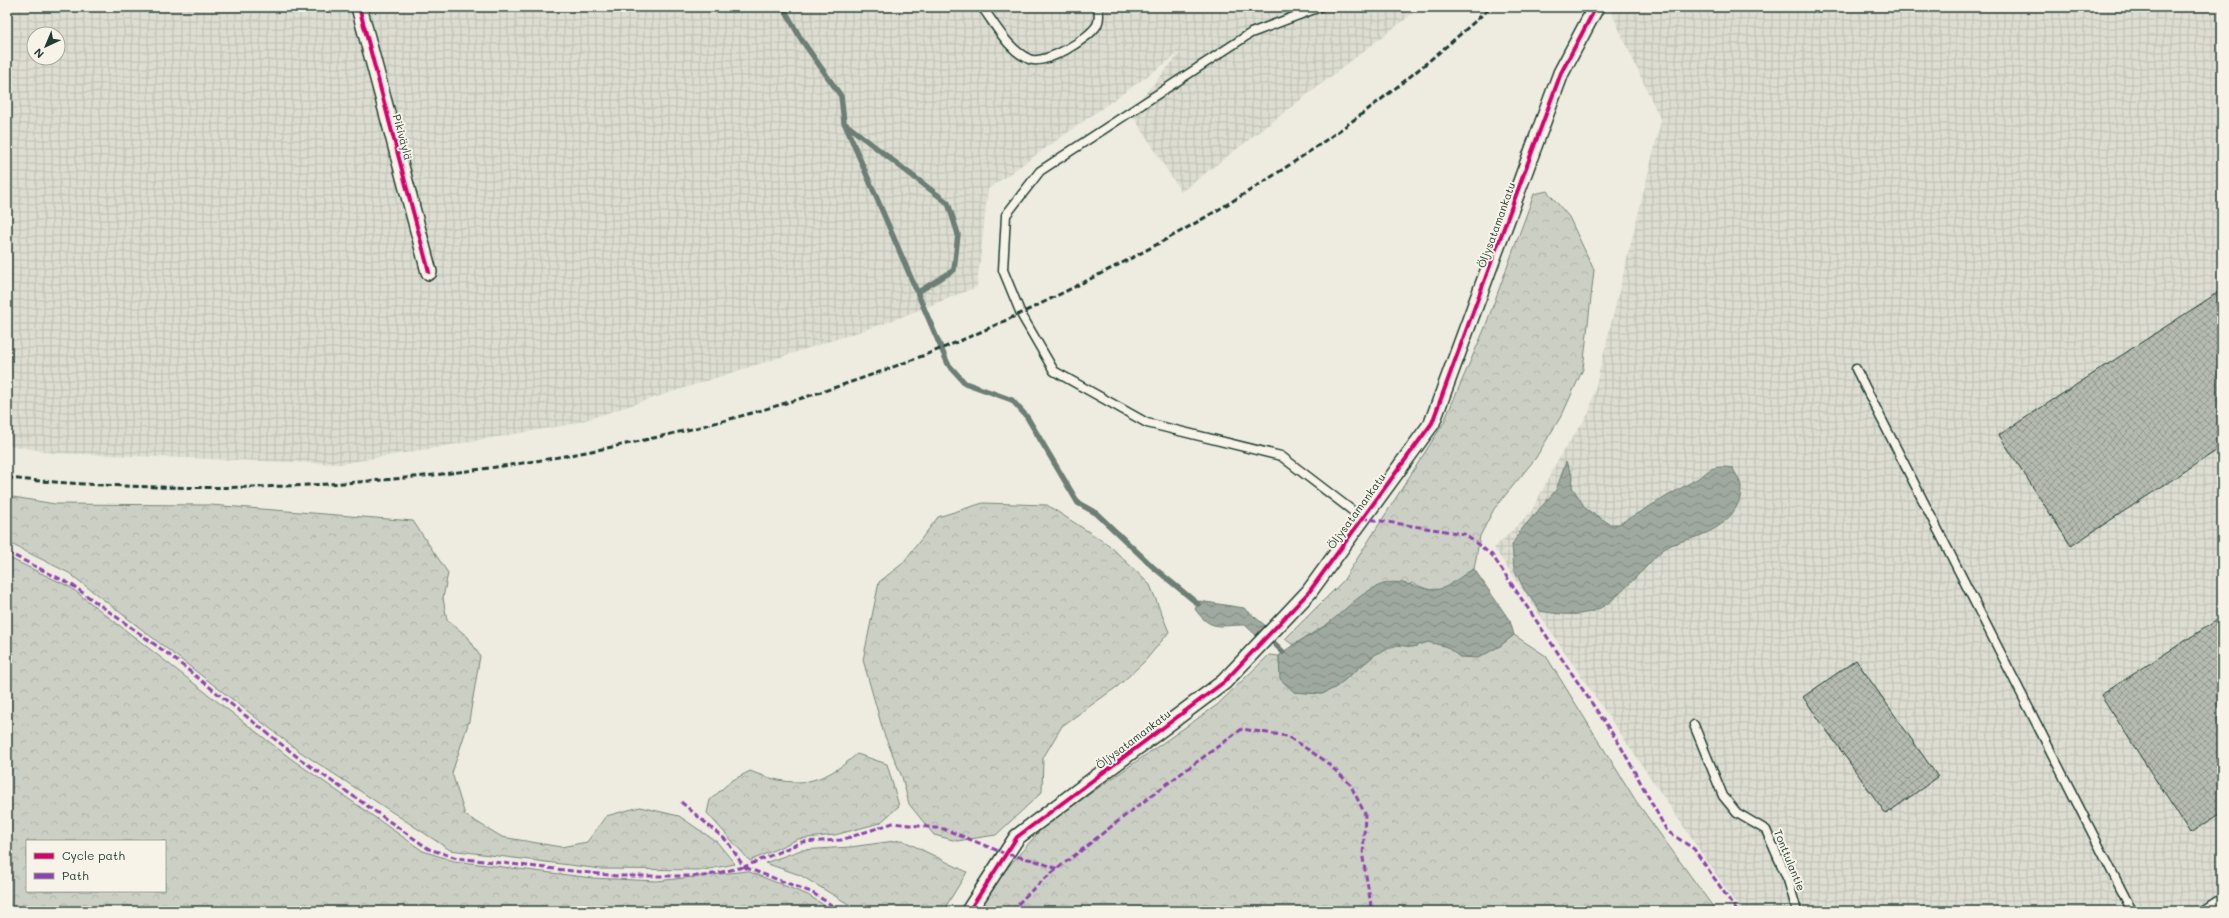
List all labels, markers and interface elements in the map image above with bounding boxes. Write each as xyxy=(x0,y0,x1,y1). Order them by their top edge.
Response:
north arrow xyxy=(26,26,66,66)
text: N xyxy=(30,45,47,62)
street label: Pikiväylä xyxy=(390,112,416,162)
street label: Öljysatamankatu xyxy=(1474,180,1518,270)
street label: Öljysatamankatu xyxy=(1323,470,1389,552)
street label: Öljysatamankatu xyxy=(1093,706,1173,772)
street label: Tonttulantie xyxy=(1771,827,1809,893)
legend xyxy=(26,840,166,892)
text: Cycle path xyxy=(62,847,125,863)
text: Path xyxy=(62,867,89,883)

